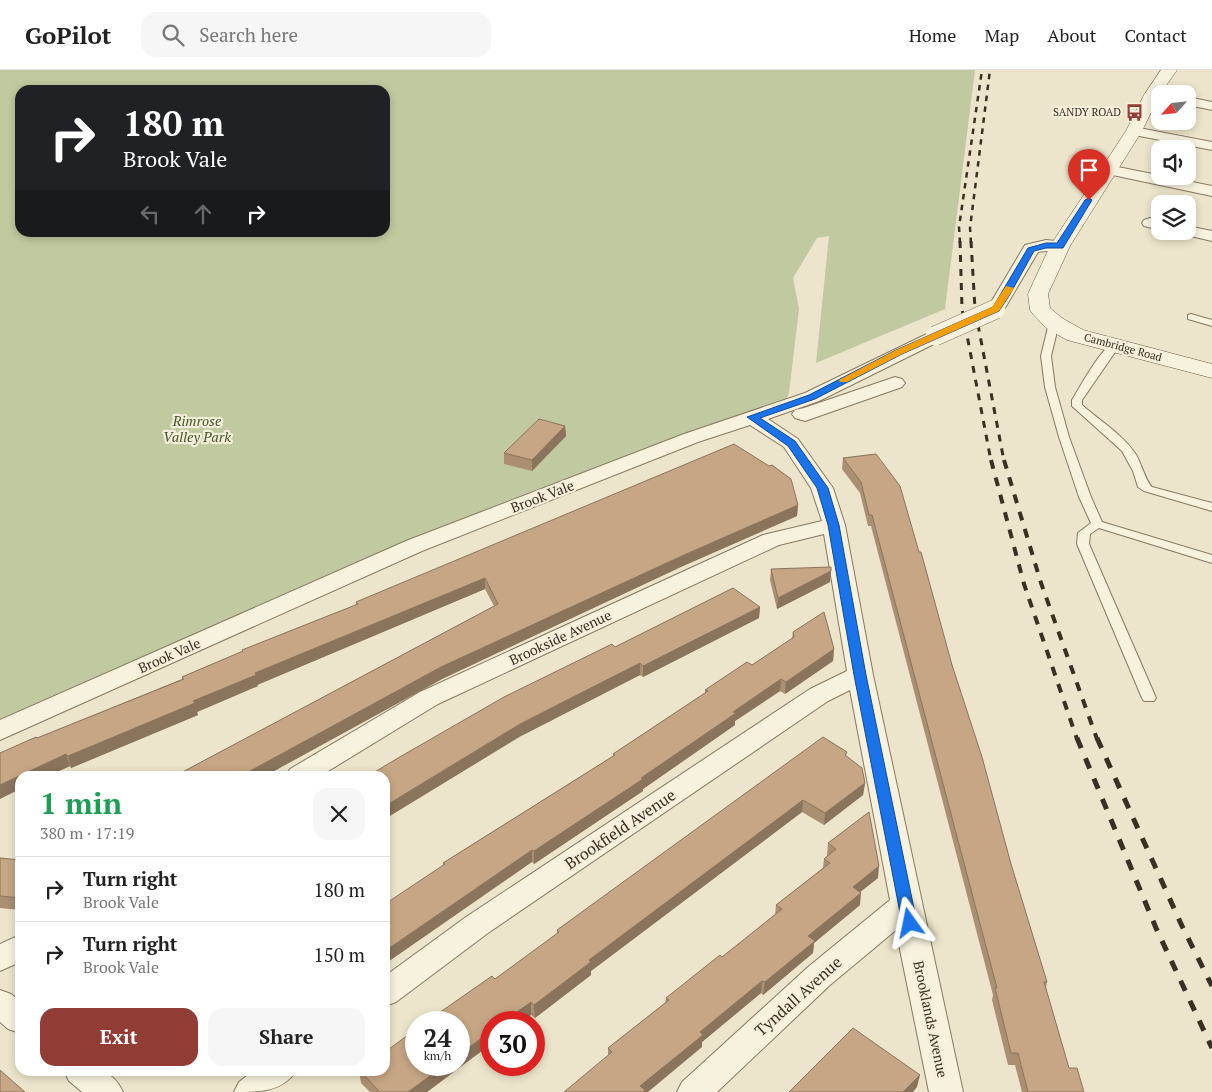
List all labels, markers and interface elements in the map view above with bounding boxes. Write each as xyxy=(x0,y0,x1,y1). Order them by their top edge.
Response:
search box xyxy=(141,12,491,57)
text: GoPilot xyxy=(25,19,111,51)
icon: search xyxy=(159,21,187,49)
text: Search here xyxy=(199,22,298,47)
text: Home xyxy=(909,23,956,47)
text: Map xyxy=(984,23,1019,47)
text: About xyxy=(1047,23,1096,47)
text: Contact xyxy=(1124,23,1187,47)
north arrow xyxy=(1151,85,1196,130)
map controls xyxy=(1151,85,1196,240)
text: 180 m xyxy=(123,100,224,146)
bus stop icon: SANDY ROAD xyxy=(1125,102,1145,122)
icon: right xyxy=(40,105,105,170)
place label: SANDY ROAD xyxy=(1053,105,1121,119)
button: sound xyxy=(1151,140,1196,185)
text: Brook Vale xyxy=(123,144,227,173)
pin xyxy=(1068,149,1110,200)
icon: arrive xyxy=(1075,156,1103,184)
button: layers xyxy=(1151,195,1196,240)
icon: left xyxy=(136,200,164,228)
icon: ahead xyxy=(189,200,217,228)
icon: right xyxy=(242,200,270,228)
street label: Cambridge Road xyxy=(1082,330,1164,364)
park label: Rimrose Valley Park xyxy=(163,411,231,446)
street label: Brook Vale xyxy=(508,475,576,517)
street label: Brookside Avenue xyxy=(506,605,614,669)
street label: Brook Vale xyxy=(135,633,203,677)
text: 1 min xyxy=(40,783,122,823)
street label: Brookfield Avenue xyxy=(560,784,680,874)
button: close xyxy=(313,788,365,840)
text: 380 m · 17:19 xyxy=(40,822,134,844)
text: Turn right xyxy=(83,866,177,891)
icon: right xyxy=(40,875,68,903)
text: 180 m xyxy=(314,877,365,902)
text: Brook Vale xyxy=(83,891,159,913)
position arrow xyxy=(883,896,935,948)
text: Turn right xyxy=(83,931,177,956)
icon: right xyxy=(40,940,68,968)
text: 150 m xyxy=(314,942,365,967)
street label: Tyndall Avenue xyxy=(750,951,846,1041)
text: Brook Vale xyxy=(83,956,159,978)
street label: Brooklands Avenue xyxy=(909,959,953,1079)
button: Exit xyxy=(40,1008,198,1066)
button: Share xyxy=(208,1008,365,1066)
speed limit sign: 30 xyxy=(480,1011,545,1076)
text: 24 xyxy=(423,1021,452,1054)
text: km/h xyxy=(424,1048,451,1063)

